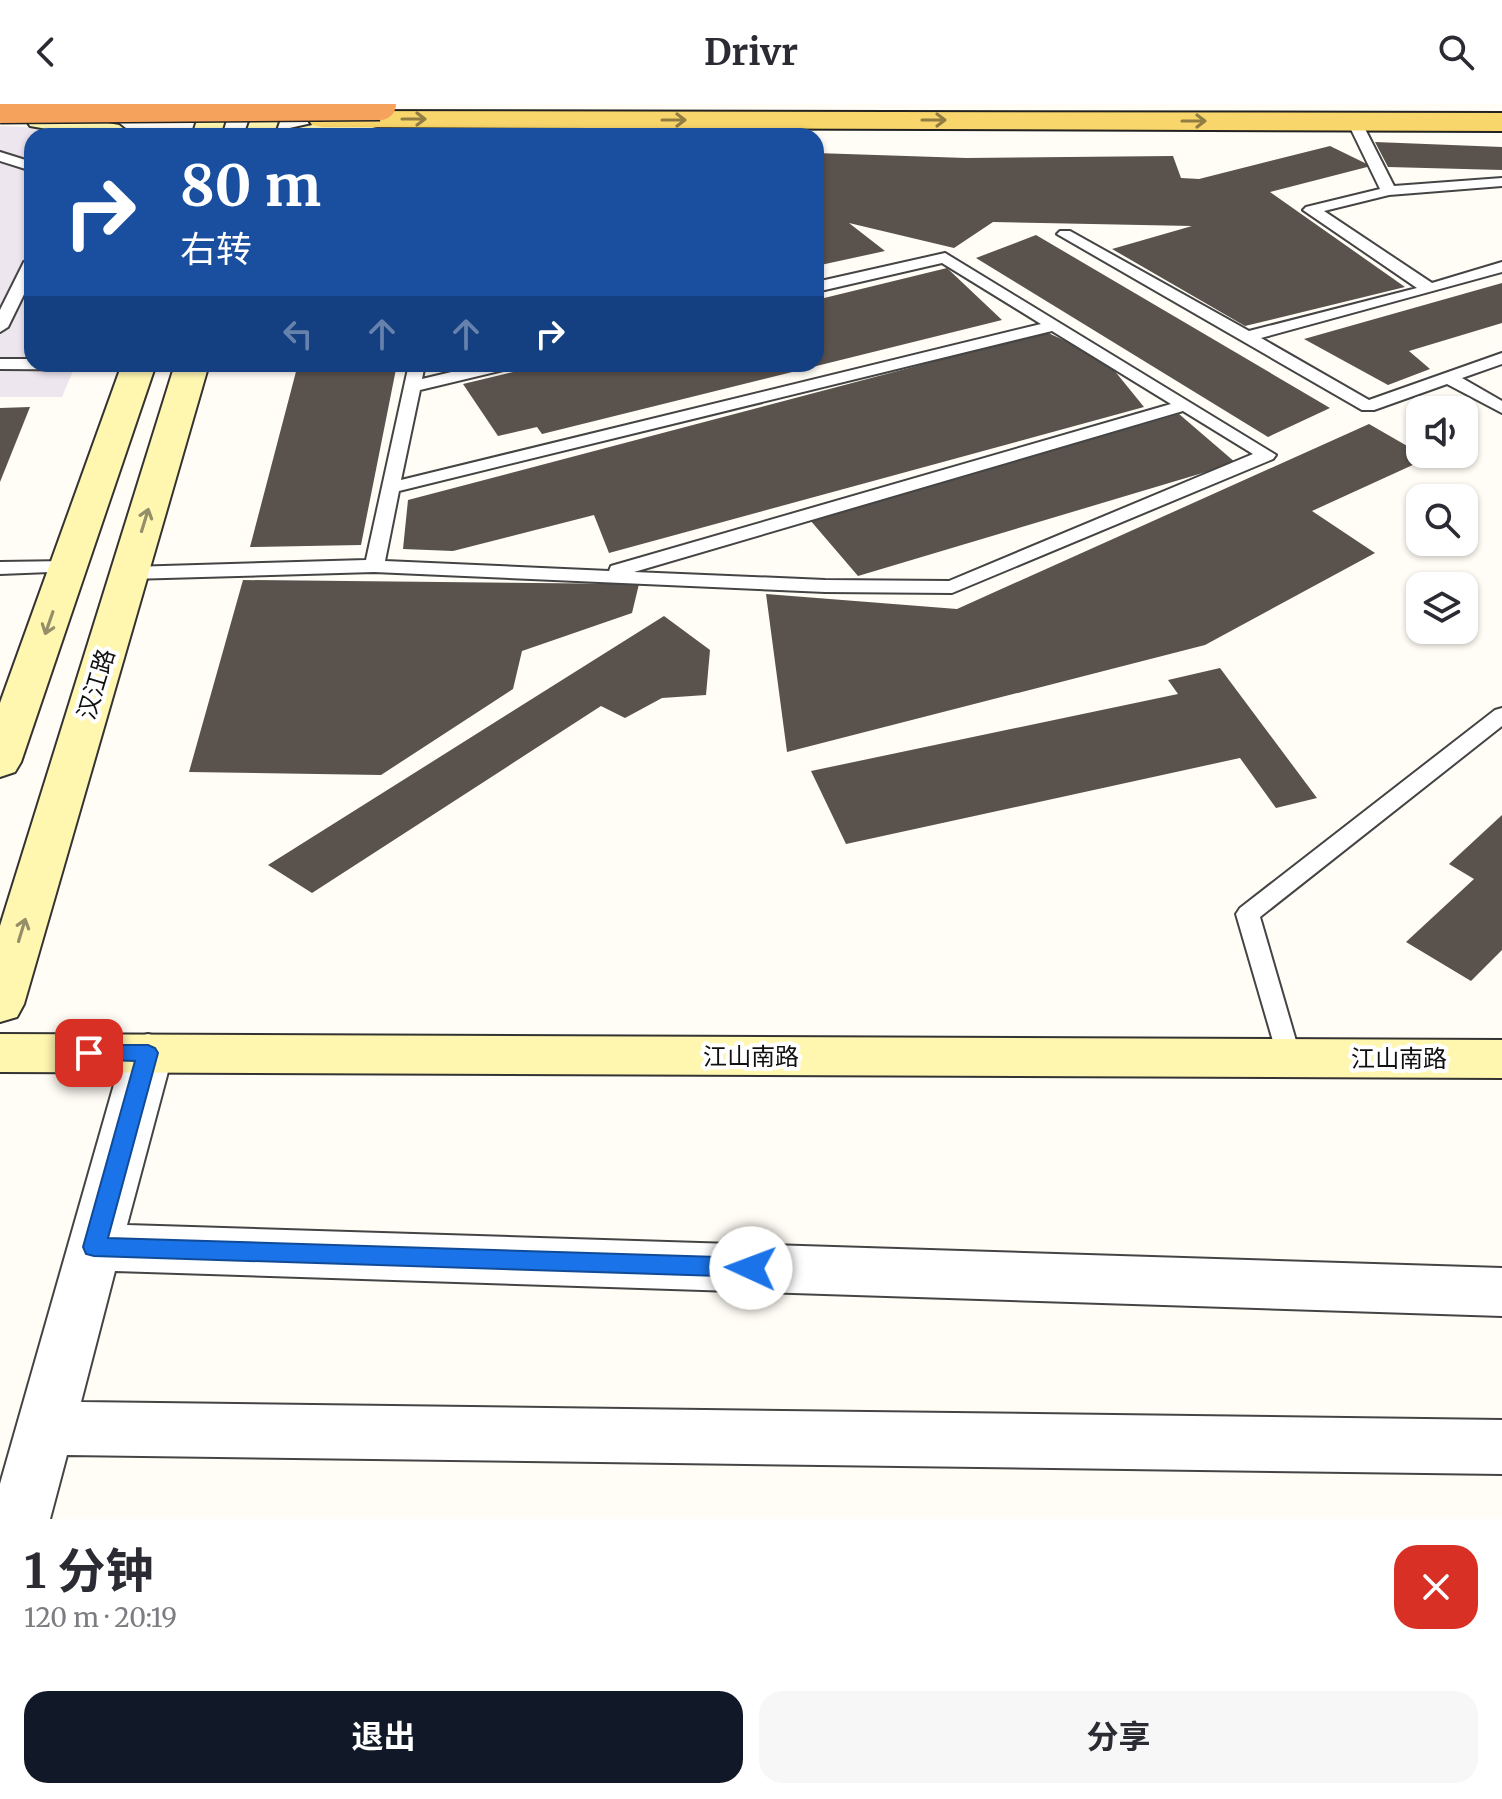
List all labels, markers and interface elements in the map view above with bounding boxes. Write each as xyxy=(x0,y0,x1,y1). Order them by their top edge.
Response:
icon: back xyxy=(24,30,68,74)
text: Drivr xyxy=(704,30,798,75)
icon: search xyxy=(1434,30,1478,74)
one-way arrow xyxy=(400,111,427,127)
one-way arrow xyxy=(660,112,687,128)
one-way arrow xyxy=(920,112,947,128)
one-way arrow xyxy=(1180,113,1207,129)
text: 80 m xyxy=(180,151,321,221)
icon: right xyxy=(48,160,152,264)
text: 右转 xyxy=(180,227,252,272)
icon: left xyxy=(276,312,320,356)
icon: ahead xyxy=(360,312,404,356)
icon: ahead xyxy=(444,312,488,356)
icon: right xyxy=(528,312,572,356)
map controls xyxy=(1406,396,1478,644)
button: sound xyxy=(1406,396,1478,468)
button: search xyxy=(1406,484,1478,556)
one-way arrow xyxy=(138,507,153,533)
button: layers xyxy=(1406,572,1478,644)
one-way arrow xyxy=(40,610,55,635)
street label: 汉江路 xyxy=(71,645,121,723)
one-way arrow xyxy=(15,917,30,943)
pin xyxy=(55,1019,123,1087)
icon: arrive xyxy=(67,1031,111,1075)
street label: 江山南路 xyxy=(703,1041,799,1072)
street label: 江山南路 xyxy=(1351,1043,1447,1074)
position arrow xyxy=(709,1226,793,1310)
text: 1 分钟 xyxy=(24,1541,154,1601)
button: close xyxy=(1394,1545,1478,1629)
text: 120 m · 20:19 xyxy=(24,1601,177,1634)
button: 退出 xyxy=(24,1691,743,1783)
button: 分享 xyxy=(759,1691,1478,1783)

